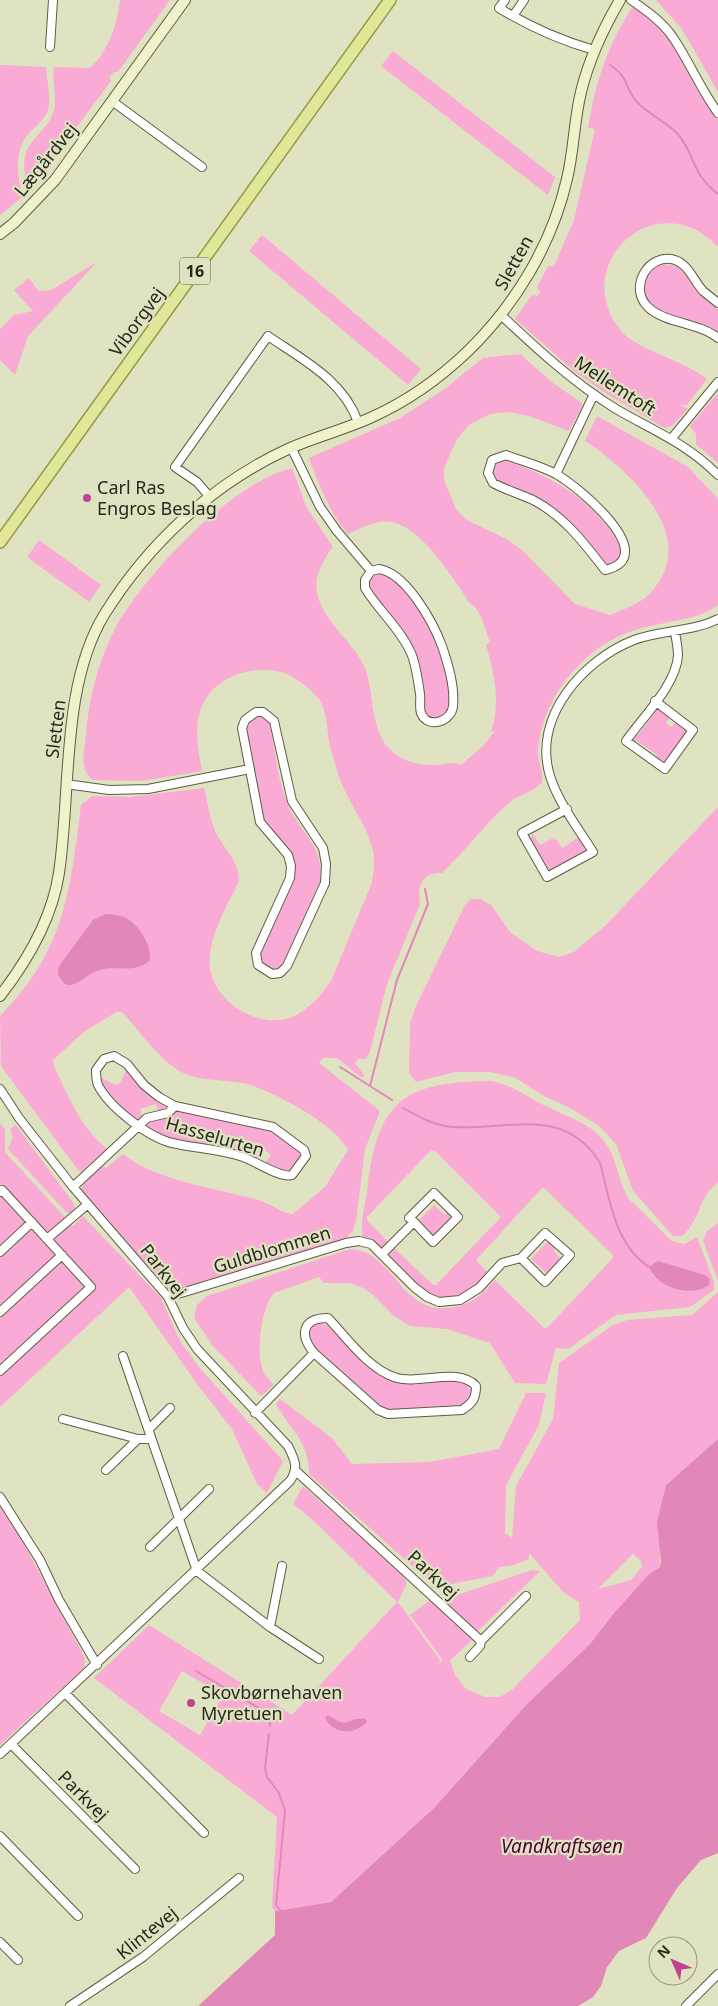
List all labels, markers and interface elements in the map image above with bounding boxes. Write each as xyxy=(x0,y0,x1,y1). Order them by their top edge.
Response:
street label: Lægårdvej xyxy=(8,118,82,201)
street label: Sletten xyxy=(488,231,538,294)
road number: 16 xyxy=(180,258,210,284)
street label: Viborgvej xyxy=(103,282,169,361)
street label: Mellemtoft xyxy=(570,350,661,421)
place label: Carl Ras Engros Beslag xyxy=(97,475,217,520)
marker: Carl Ras Engros Beslag xyxy=(81,492,93,504)
street label: Sletten xyxy=(40,698,71,760)
street label: Hasselurten xyxy=(163,1110,268,1162)
street label: Guldblommen xyxy=(210,1220,333,1278)
street label: Parkvej xyxy=(135,1239,192,1302)
street label: Parkvej xyxy=(403,1544,465,1604)
place label: Skovbørnehaven Myretuen xyxy=(201,1680,342,1725)
marker: Skovbørnehaven Myretuen xyxy=(185,1697,197,1709)
street label: Parkvej xyxy=(53,1765,114,1826)
water label: Vandkraftsøen xyxy=(501,1833,623,1859)
street label: Klintevej xyxy=(111,1900,182,1964)
north arrow xyxy=(648,1936,698,1986)
text: N xyxy=(653,1941,674,1962)

